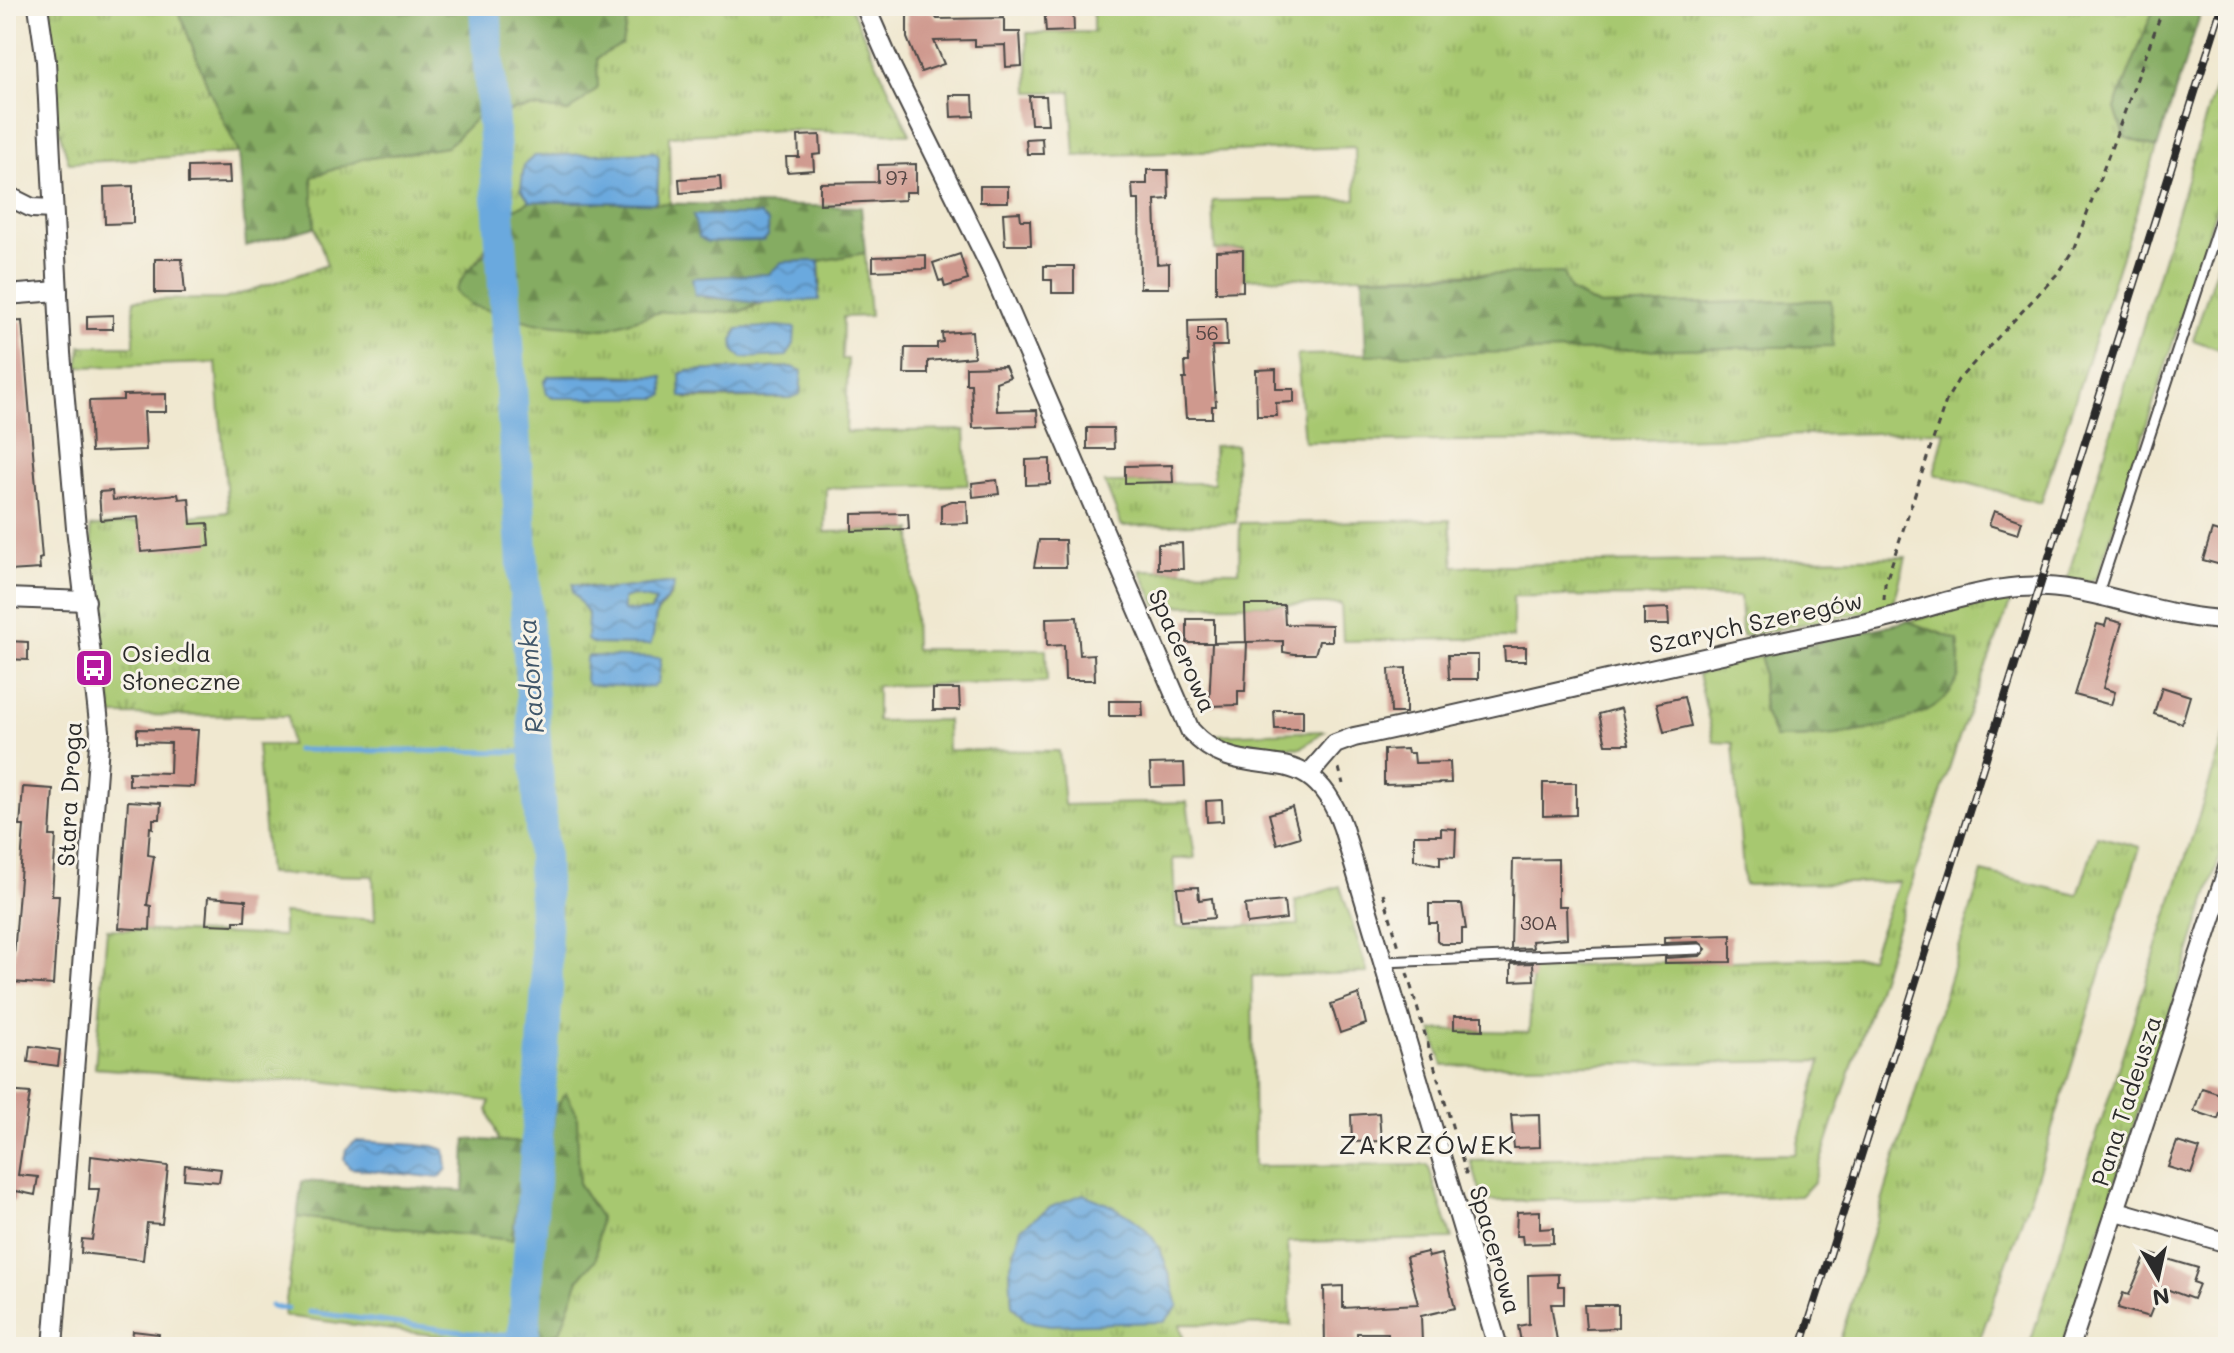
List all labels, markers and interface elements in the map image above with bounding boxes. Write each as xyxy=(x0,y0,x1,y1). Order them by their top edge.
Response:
house number: 97 xyxy=(886,164,908,190)
house number: 56 xyxy=(1195,319,1219,345)
street label: Spacerowa xyxy=(1142,584,1224,717)
street label: Szarych Szeregów xyxy=(1646,584,1865,659)
water label: Radomka xyxy=(509,617,551,735)
place label: Osiedla Słoneczne xyxy=(122,637,241,696)
bus stop icon: Osiedla Słoneczne xyxy=(73,647,115,689)
street label: Stara Droga xyxy=(49,721,88,867)
house number: 30A xyxy=(1520,909,1558,935)
street label: Pana Tadeusza xyxy=(2083,1012,2168,1190)
district label: ZAKRZÓWEK xyxy=(1339,1127,1515,1161)
street label: Spacerowa xyxy=(1463,1182,1530,1317)
north arrow xyxy=(2118,1237,2198,1317)
text: N xyxy=(2151,1282,2172,1313)

